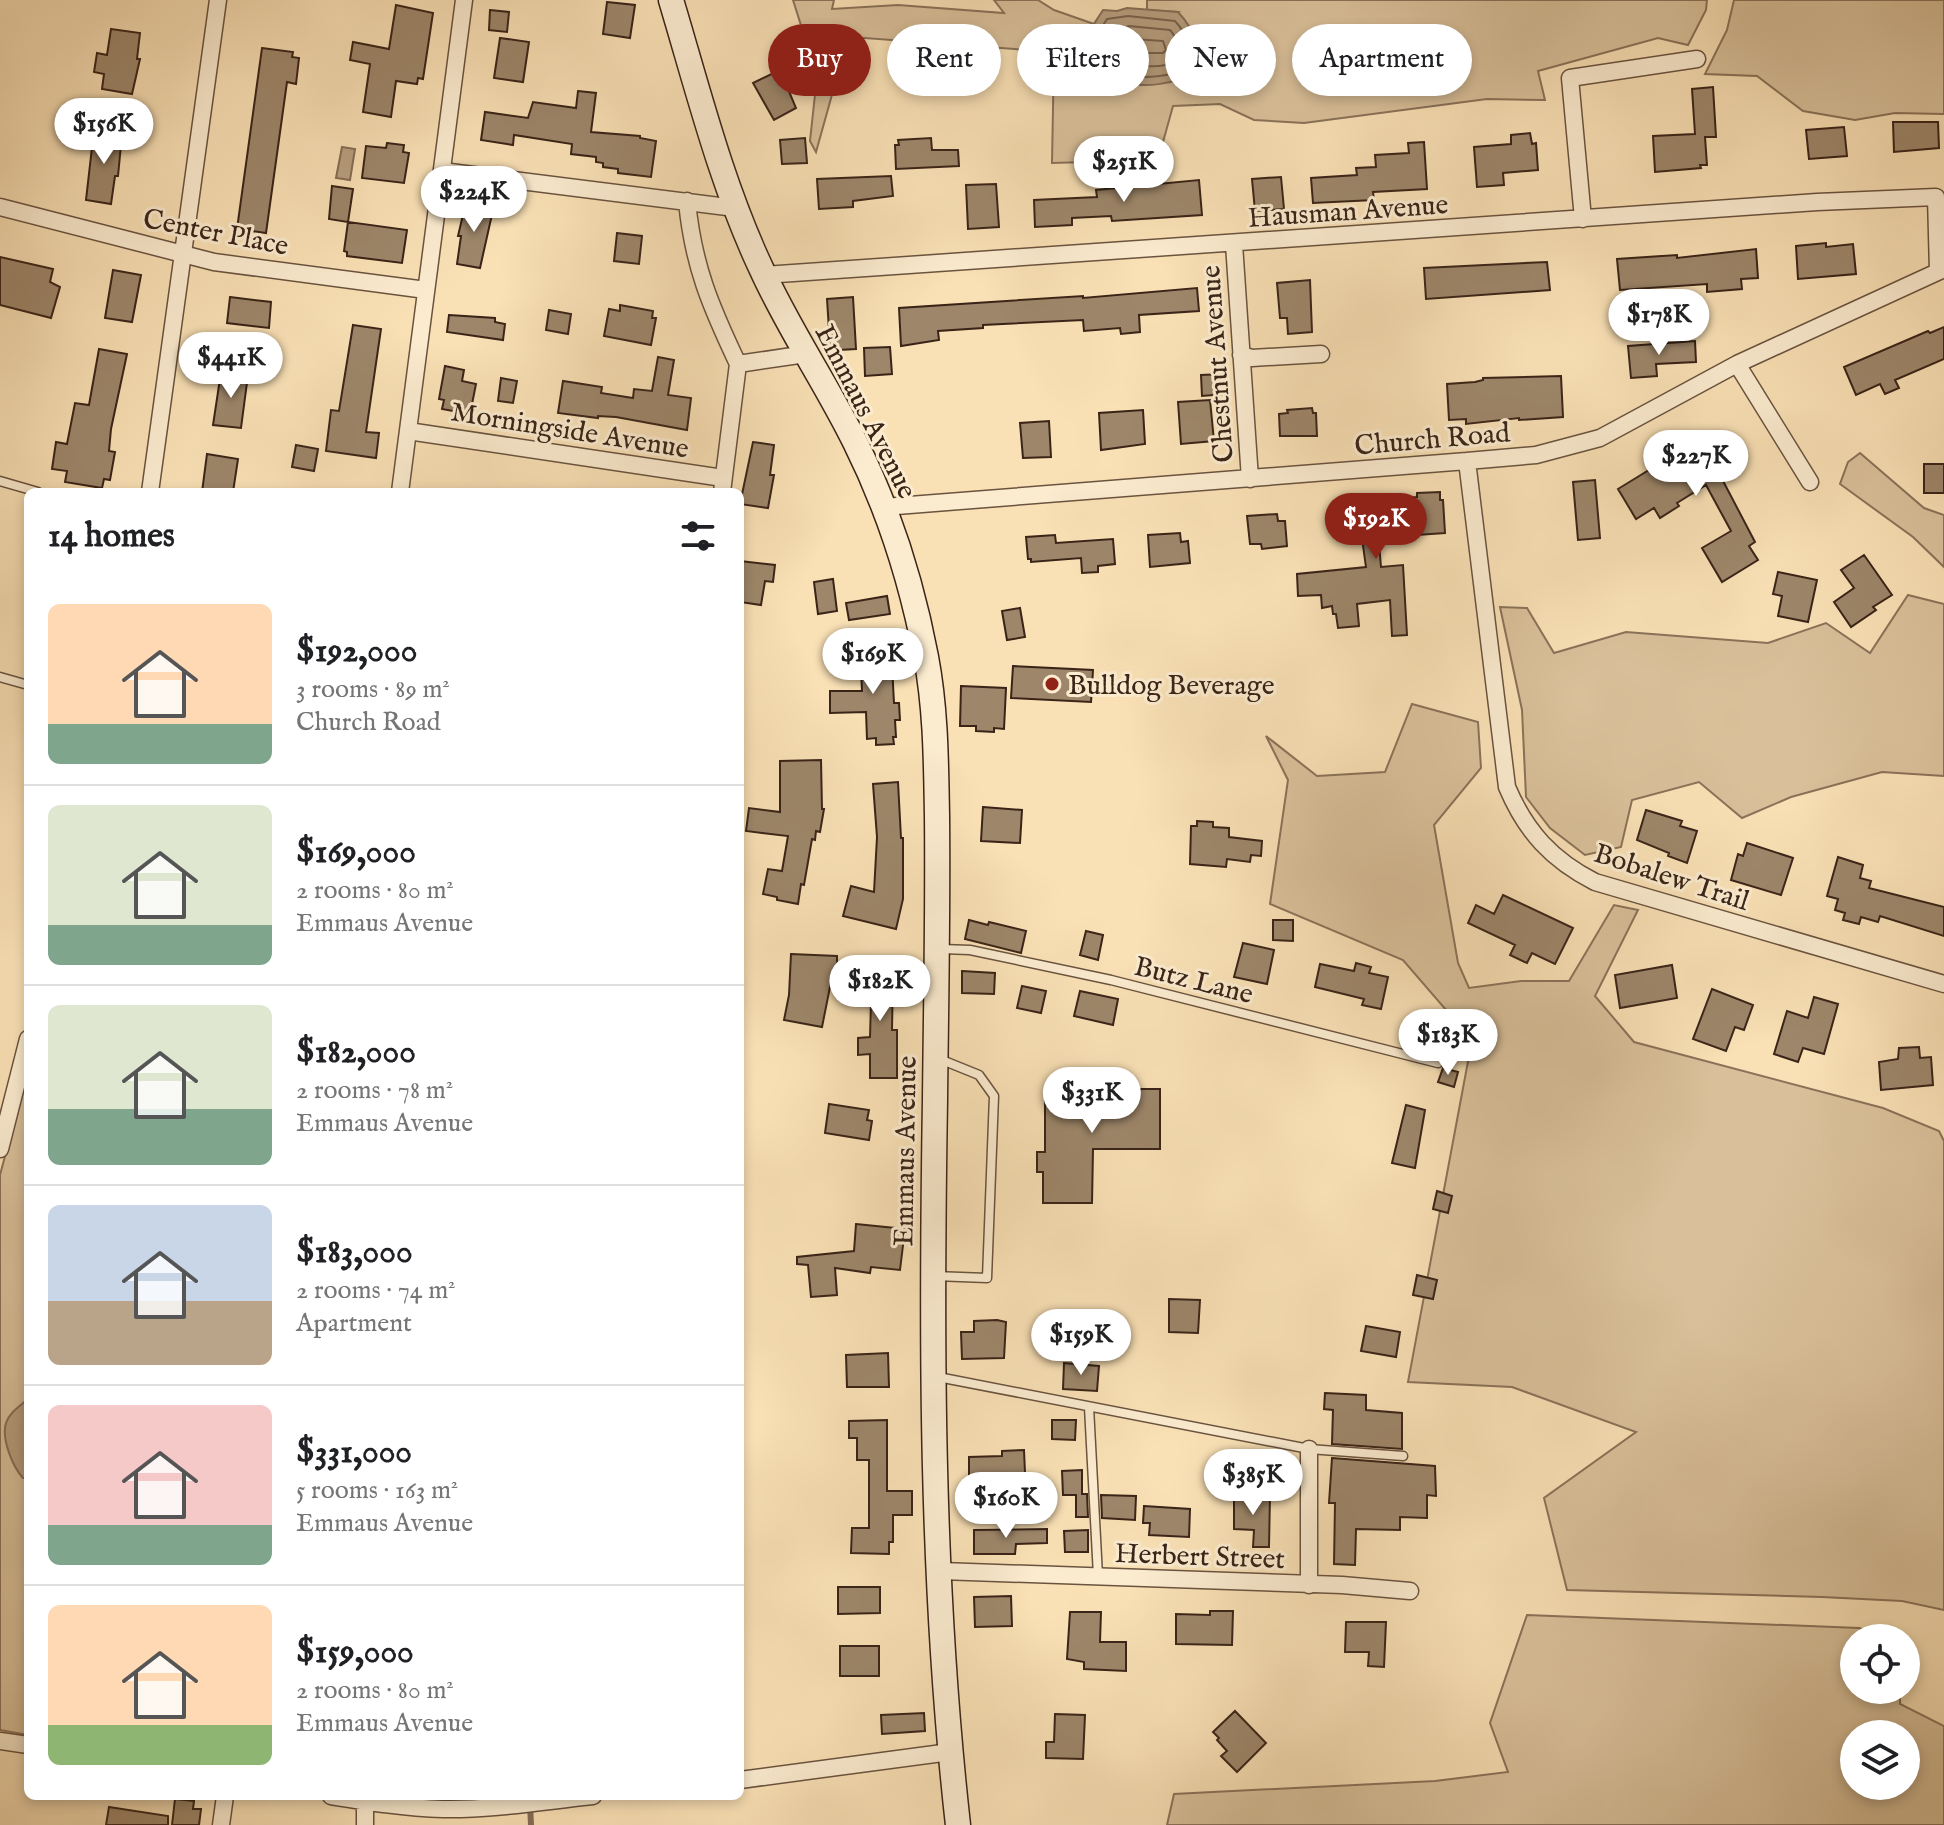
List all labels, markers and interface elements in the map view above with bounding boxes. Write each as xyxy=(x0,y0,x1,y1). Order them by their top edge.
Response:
chip: Buy xyxy=(768,24,871,96)
chip: Rent xyxy=(887,24,1001,96)
chip: Filters xyxy=(1017,24,1149,96)
chip: New xyxy=(1165,24,1276,96)
chip: Apartment xyxy=(1292,24,1472,96)
pin: $156K xyxy=(48,98,160,166)
text: $156K xyxy=(72,107,136,140)
pin: $251K xyxy=(1068,136,1180,204)
text: $251K xyxy=(1092,145,1156,178)
pin: $224K xyxy=(418,166,530,234)
text: $224K xyxy=(439,175,509,208)
street label: Hausman Avenue xyxy=(1247,188,1450,237)
street label: Center Place xyxy=(140,202,291,265)
street label: Chestnut Avenue xyxy=(1194,264,1243,464)
pin: $178K xyxy=(1603,289,1715,357)
text: $178K xyxy=(1626,298,1692,331)
street label: Emmaus Avenue xyxy=(806,319,924,505)
pin: $441K xyxy=(175,332,287,400)
text: $441K xyxy=(197,341,265,374)
street label: Morningside Avenue xyxy=(448,395,691,468)
street label: Church Road xyxy=(1353,416,1511,465)
pin: $227K xyxy=(1640,430,1752,498)
text: $227K xyxy=(1661,439,1731,472)
pin: $192K xyxy=(1320,493,1432,561)
text: $192K xyxy=(1343,502,1409,535)
icon: filters xyxy=(676,514,720,558)
text: 14 homes xyxy=(48,515,175,558)
pin: $169K xyxy=(817,628,929,696)
text: $192,000 xyxy=(296,630,417,673)
icon: home xyxy=(112,636,208,732)
text: $169K xyxy=(840,637,906,670)
place label: Bulldog Beverage xyxy=(1068,669,1275,704)
text: 3 rooms · 89 m² xyxy=(296,673,450,706)
marker: Bulldog Beverage xyxy=(1043,675,1061,693)
text: Church Road xyxy=(296,706,441,739)
text: $169,000 xyxy=(296,831,416,874)
icon: home xyxy=(112,837,208,933)
street label: Bobalew Trail xyxy=(1589,837,1754,920)
text: 2 rooms · 80 m² xyxy=(296,874,454,907)
text: Emmaus Avenue xyxy=(296,907,473,940)
street label: Butz Lane xyxy=(1130,950,1257,1013)
pin: $182K xyxy=(824,955,936,1023)
text: $182K xyxy=(847,964,913,997)
pin: $183K xyxy=(1392,1009,1504,1077)
text: $183K xyxy=(1417,1018,1479,1051)
text: $182,000 xyxy=(296,1031,416,1074)
icon: home xyxy=(112,1037,208,1133)
street label: Emmaus Avenue xyxy=(887,1055,926,1247)
pin: $331K xyxy=(1036,1067,1148,1135)
text: 2 rooms · 78 m² xyxy=(296,1074,453,1107)
text: $331K xyxy=(1061,1076,1123,1109)
text: Emmaus Avenue xyxy=(296,1107,473,1140)
text: $183,000 xyxy=(296,1231,413,1274)
icon: home xyxy=(112,1237,208,1333)
text: 2 rooms · 74 m² xyxy=(296,1274,456,1307)
text: Apartment xyxy=(296,1307,412,1340)
pin: $159K xyxy=(1025,1309,1137,1377)
text: $159K xyxy=(1049,1318,1113,1351)
text: $331,000 xyxy=(296,1431,412,1474)
icon: home xyxy=(112,1437,208,1533)
pin: $385K xyxy=(1197,1449,1309,1517)
text: $385K xyxy=(1222,1458,1284,1491)
pin: $160K xyxy=(950,1472,1062,1540)
text: 5 rooms · 163 m² xyxy=(296,1474,458,1507)
text: $160K xyxy=(973,1481,1039,1514)
text: Emmaus Avenue xyxy=(296,1507,473,1540)
street label: Herbert Street xyxy=(1114,1537,1286,1578)
map controls xyxy=(1840,1624,1920,1800)
button: locate xyxy=(1840,1624,1920,1704)
text: $159,000 xyxy=(296,1631,414,1674)
icon: home xyxy=(112,1637,208,1733)
text: 2 rooms · 80 m² xyxy=(296,1674,454,1707)
text: Emmaus Avenue xyxy=(296,1707,473,1740)
button: layers xyxy=(1840,1720,1920,1800)

